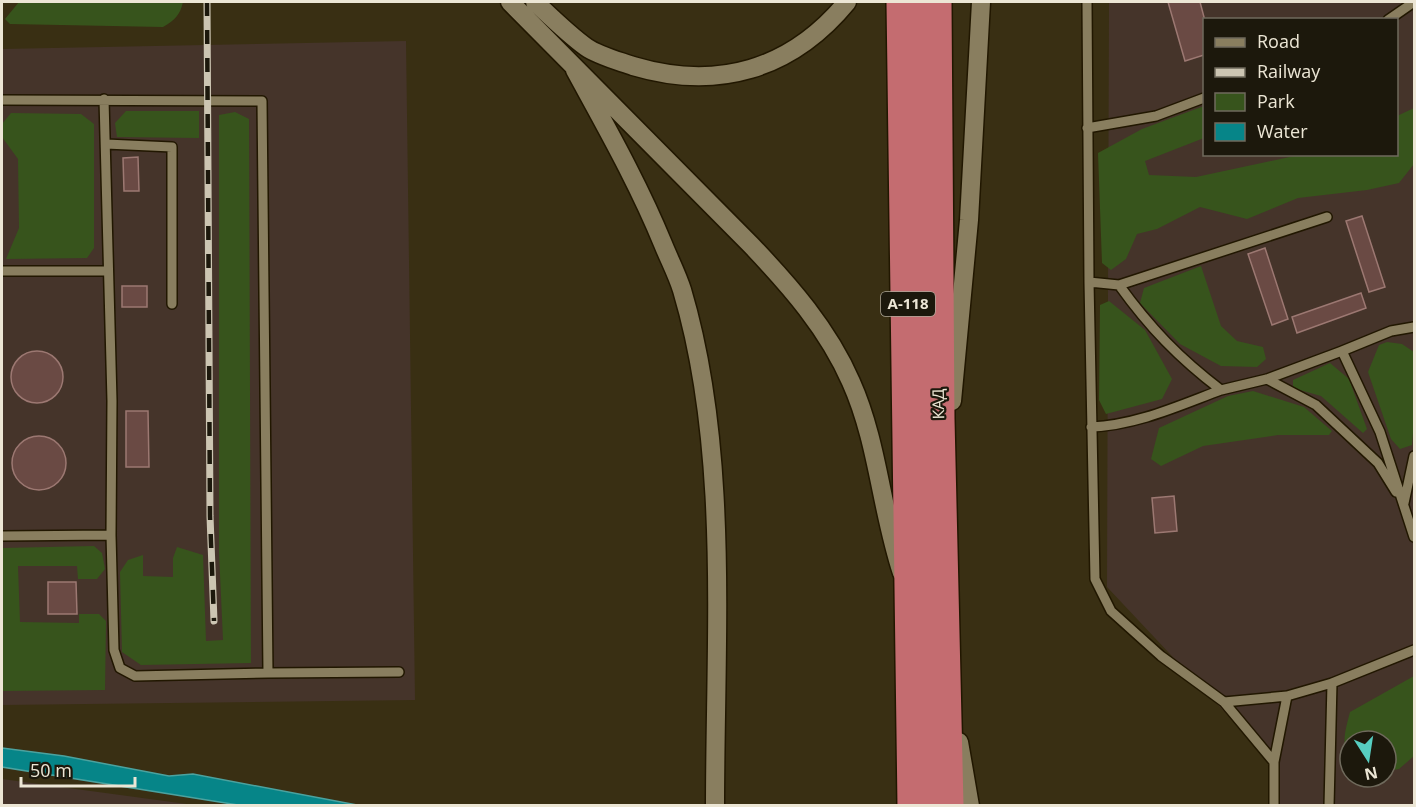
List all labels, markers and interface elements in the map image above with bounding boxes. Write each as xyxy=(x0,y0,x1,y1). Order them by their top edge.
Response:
legend xyxy=(1203,18,1398,156)
text: Road xyxy=(1257,29,1300,53)
text: Railway xyxy=(1257,59,1321,83)
text: Park xyxy=(1257,89,1295,113)
text: Water xyxy=(1257,119,1308,143)
road number: А-118 xyxy=(881,292,935,316)
street label: КАД xyxy=(927,388,949,420)
north arrow xyxy=(1338,729,1398,789)
scale bar xyxy=(21,750,135,788)
text: 50 m xyxy=(30,758,72,782)
text: N xyxy=(1362,762,1380,786)

